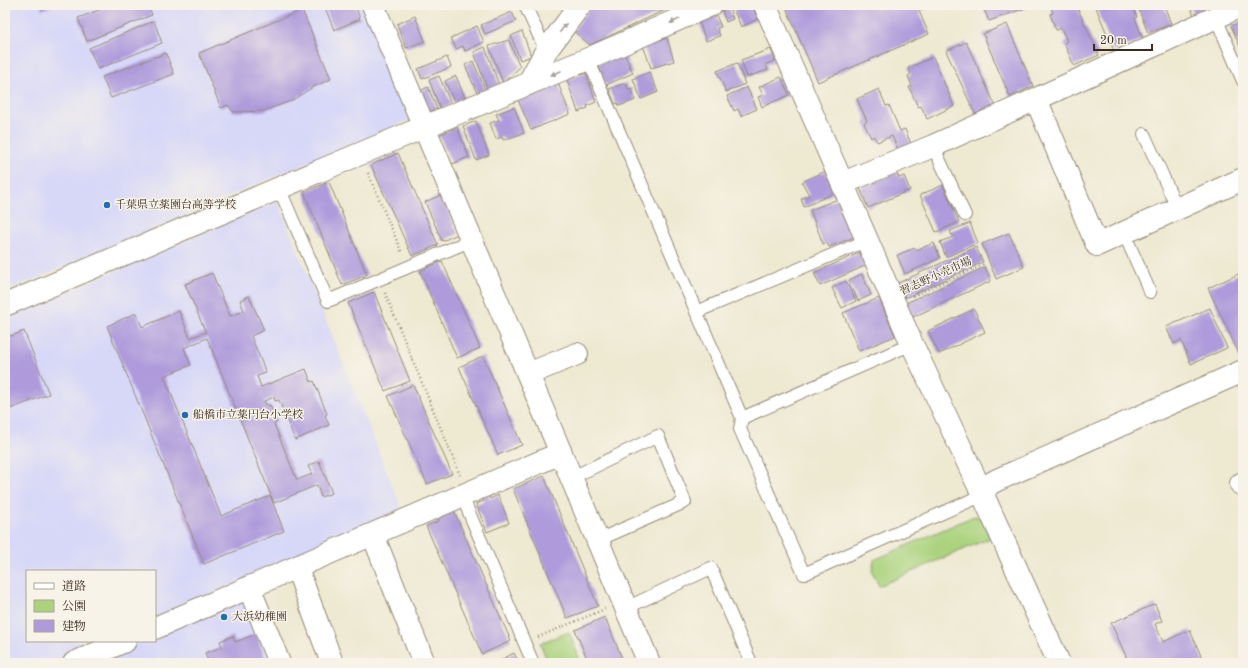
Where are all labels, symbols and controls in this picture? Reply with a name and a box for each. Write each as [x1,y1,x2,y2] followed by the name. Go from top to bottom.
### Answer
[670,18,681,24] one-way arrow
[559,22,567,33] one-way arrow
[1094,26,1152,52] scale bar
[1100,35,1127,47] text: 20 m
[549,70,561,76] one-way arrow
[115,198,236,211] place label: 千葉県立薬園台高等学校
[102,200,112,210] marker: 千葉県立薬園台高等学校
[898,254,973,298] street label: 習志野小売市場
[193,408,303,421] place label: 船橋市立薬円台小学校
[180,410,190,420] marker: 船橋市立薬円台小学校
[26,570,156,642] legend
[62,579,86,593] text: 道路
[62,600,86,613] text: 公園
[232,610,287,623] place label: 大浜幼稚園
[219,612,229,622] marker: 大浜幼稚園
[62,619,86,633] text: 建物

